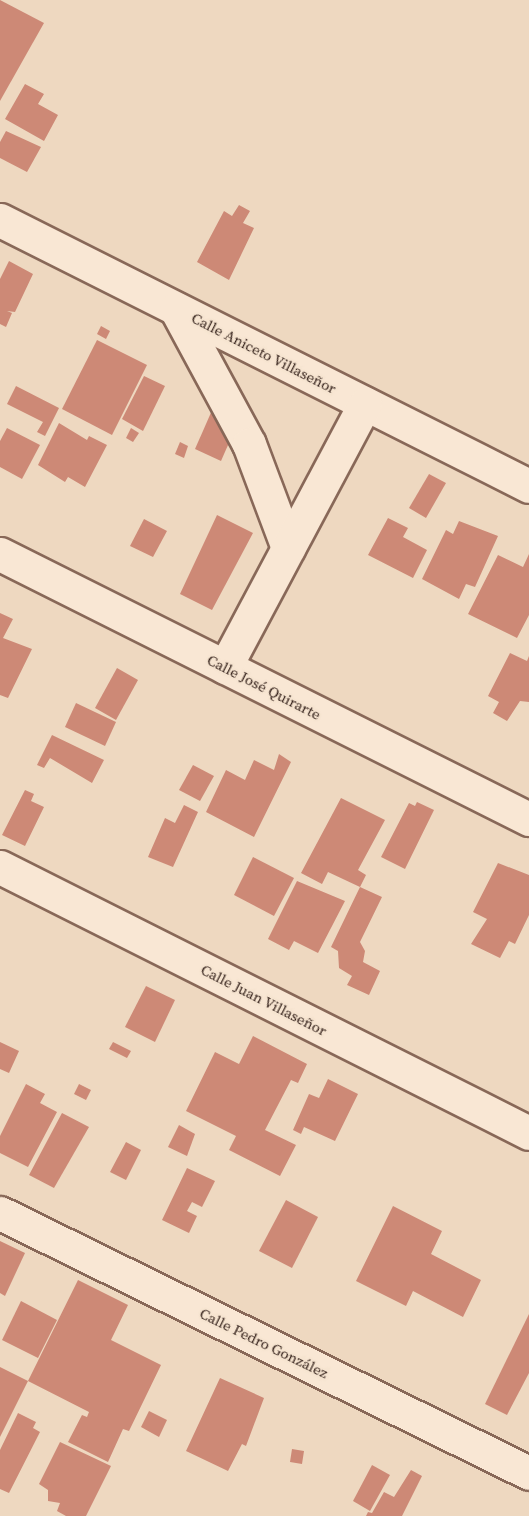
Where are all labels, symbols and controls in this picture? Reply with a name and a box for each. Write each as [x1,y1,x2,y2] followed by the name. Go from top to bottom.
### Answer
[188,309,340,397] street label: Calle Aniceto Villaseñor
[204,651,324,723] street label: Calle José Quirarte
[198,960,330,1040] street label: Calle Juan Villaseñor
[197,1304,331,1382] street label: Calle Pedro González

